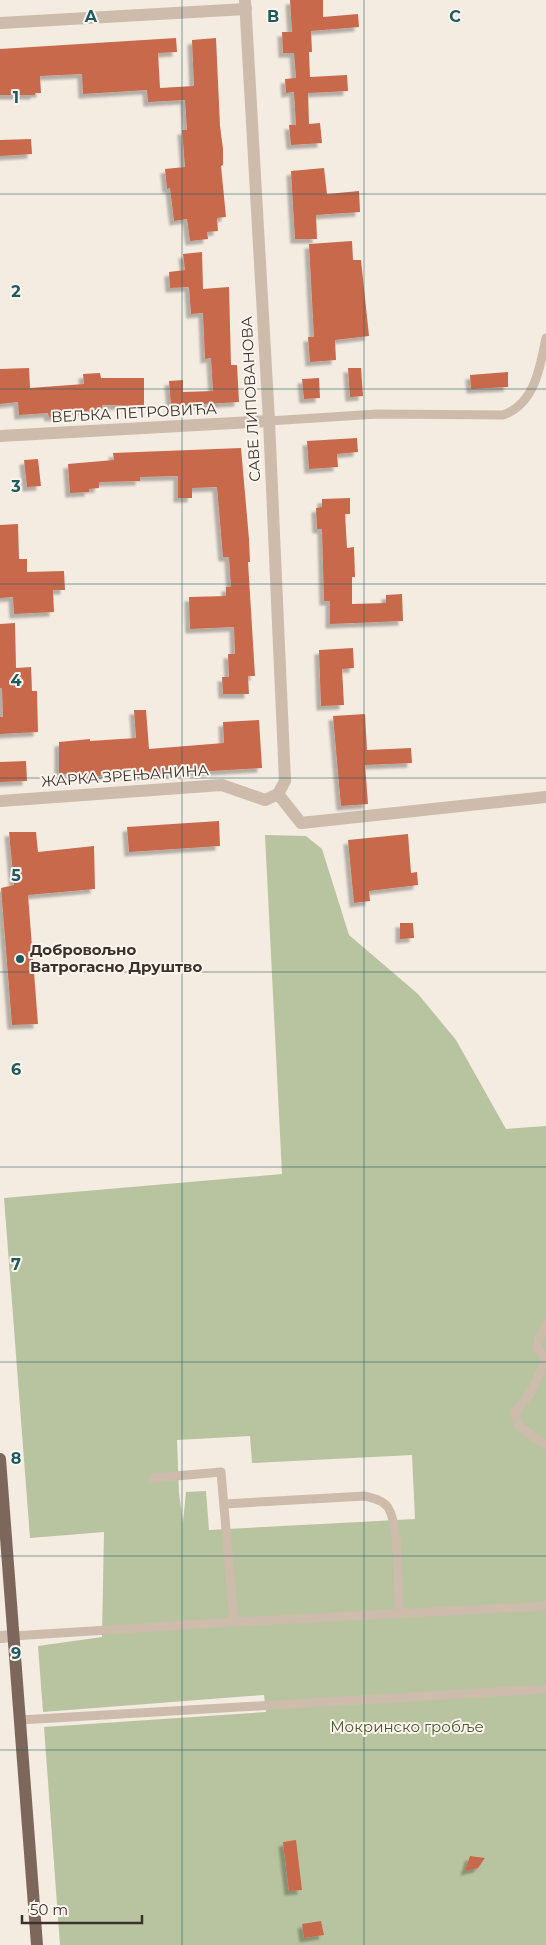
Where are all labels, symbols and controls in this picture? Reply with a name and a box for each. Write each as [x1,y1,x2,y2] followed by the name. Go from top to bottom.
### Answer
[84,7,98,26] text: A
[267,7,279,26] text: B
[449,7,461,26] text: C
[13,88,19,107] text: 1
[11,282,21,301] text: 2
[237,316,264,482] street label: САВЕ ЛИПОВАНОВА
[51,399,217,426] street label: ВЕЉКА ПЕТРОВИЋА
[10,477,21,496] text: 3
[10,671,22,690] text: 4
[40,760,210,791] street label: ЖАРКА ЗРЕЊАНИНА
[11,866,21,885] text: 5
[30,940,202,976] place label: Добровољно Ватрогасно Друштво
[14,953,26,965] marker: Добровољно Ватрогасно Друштво
[11,1060,21,1079] text: 6
[11,1255,21,1274] text: 7
[11,1449,21,1468] text: 8
[11,1644,21,1663] text: 9
[330,1717,484,1736] park label: Мокринско гробље
[22,1892,142,1924] scale bar
[30,1900,68,1919] text: 50 m

